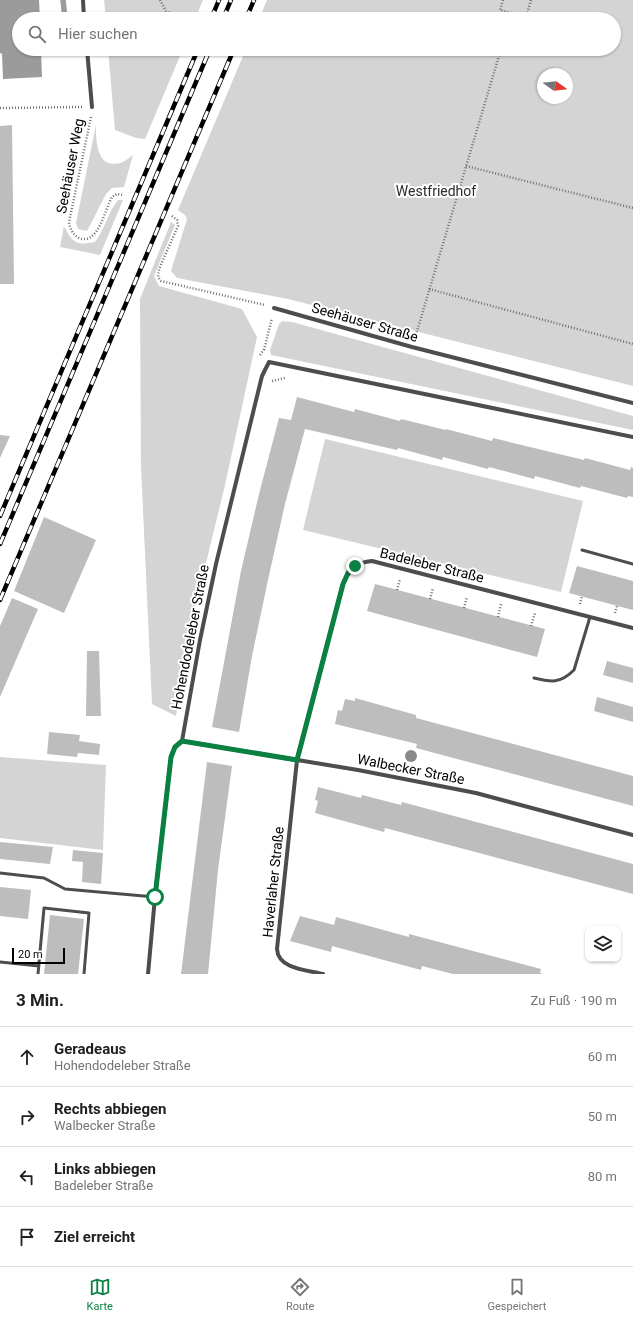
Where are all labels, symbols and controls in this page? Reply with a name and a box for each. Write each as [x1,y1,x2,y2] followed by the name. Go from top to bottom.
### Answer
[12,12,621,56] search box
[26,23,48,45] icon: search
[58,25,137,43] text: Hier suchen
[537,68,573,104] north arrow
[53,117,87,215] street label: Seehäuser Weg
[396,183,476,199] park label: Westfriedhof
[310,299,420,345] street label: Seehäuser Straße
[378,544,486,586] street label: Badeleber Straße
[346,557,364,575] route end
[168,563,212,711] street label: Hohendodeleber Straße
[356,751,466,787] street label: Walbecker Straße
[259,826,287,938] street label: Haverlaher Straße
[146,888,164,906] route start
[585,926,621,962] map controls
[585,926,621,962] button: layers
[12,946,65,965] scale bar
[18,948,43,961] text: 20 m
[16,990,64,1010] text: 3 Min.
[531,993,617,1008] text: Zu Fuß · 190 m
[54,1040,126,1058] text: Geradeaus
[16,1046,38,1068] icon: ahead
[588,1049,617,1064] text: 60 m
[54,1058,191,1073] text: Hohendodeleber Straße
[54,1100,167,1118] text: Rechts abbiegen
[16,1106,38,1128] icon: right
[588,1109,617,1124] text: 50 m
[54,1118,155,1133] text: Walbecker Straße
[54,1160,156,1178] text: Links abbiegen
[16,1166,38,1188] icon: left
[588,1169,617,1184] text: 80 m
[54,1178,153,1193] text: Badeleber Straße
[16,1226,38,1248] icon: arrive
[54,1228,135,1246] text: Ziel erreicht
[87,1276,113,1313] tab: Karte
[286,1276,314,1313] tab: Route
[488,1276,546,1313] tab: Gespeichert

